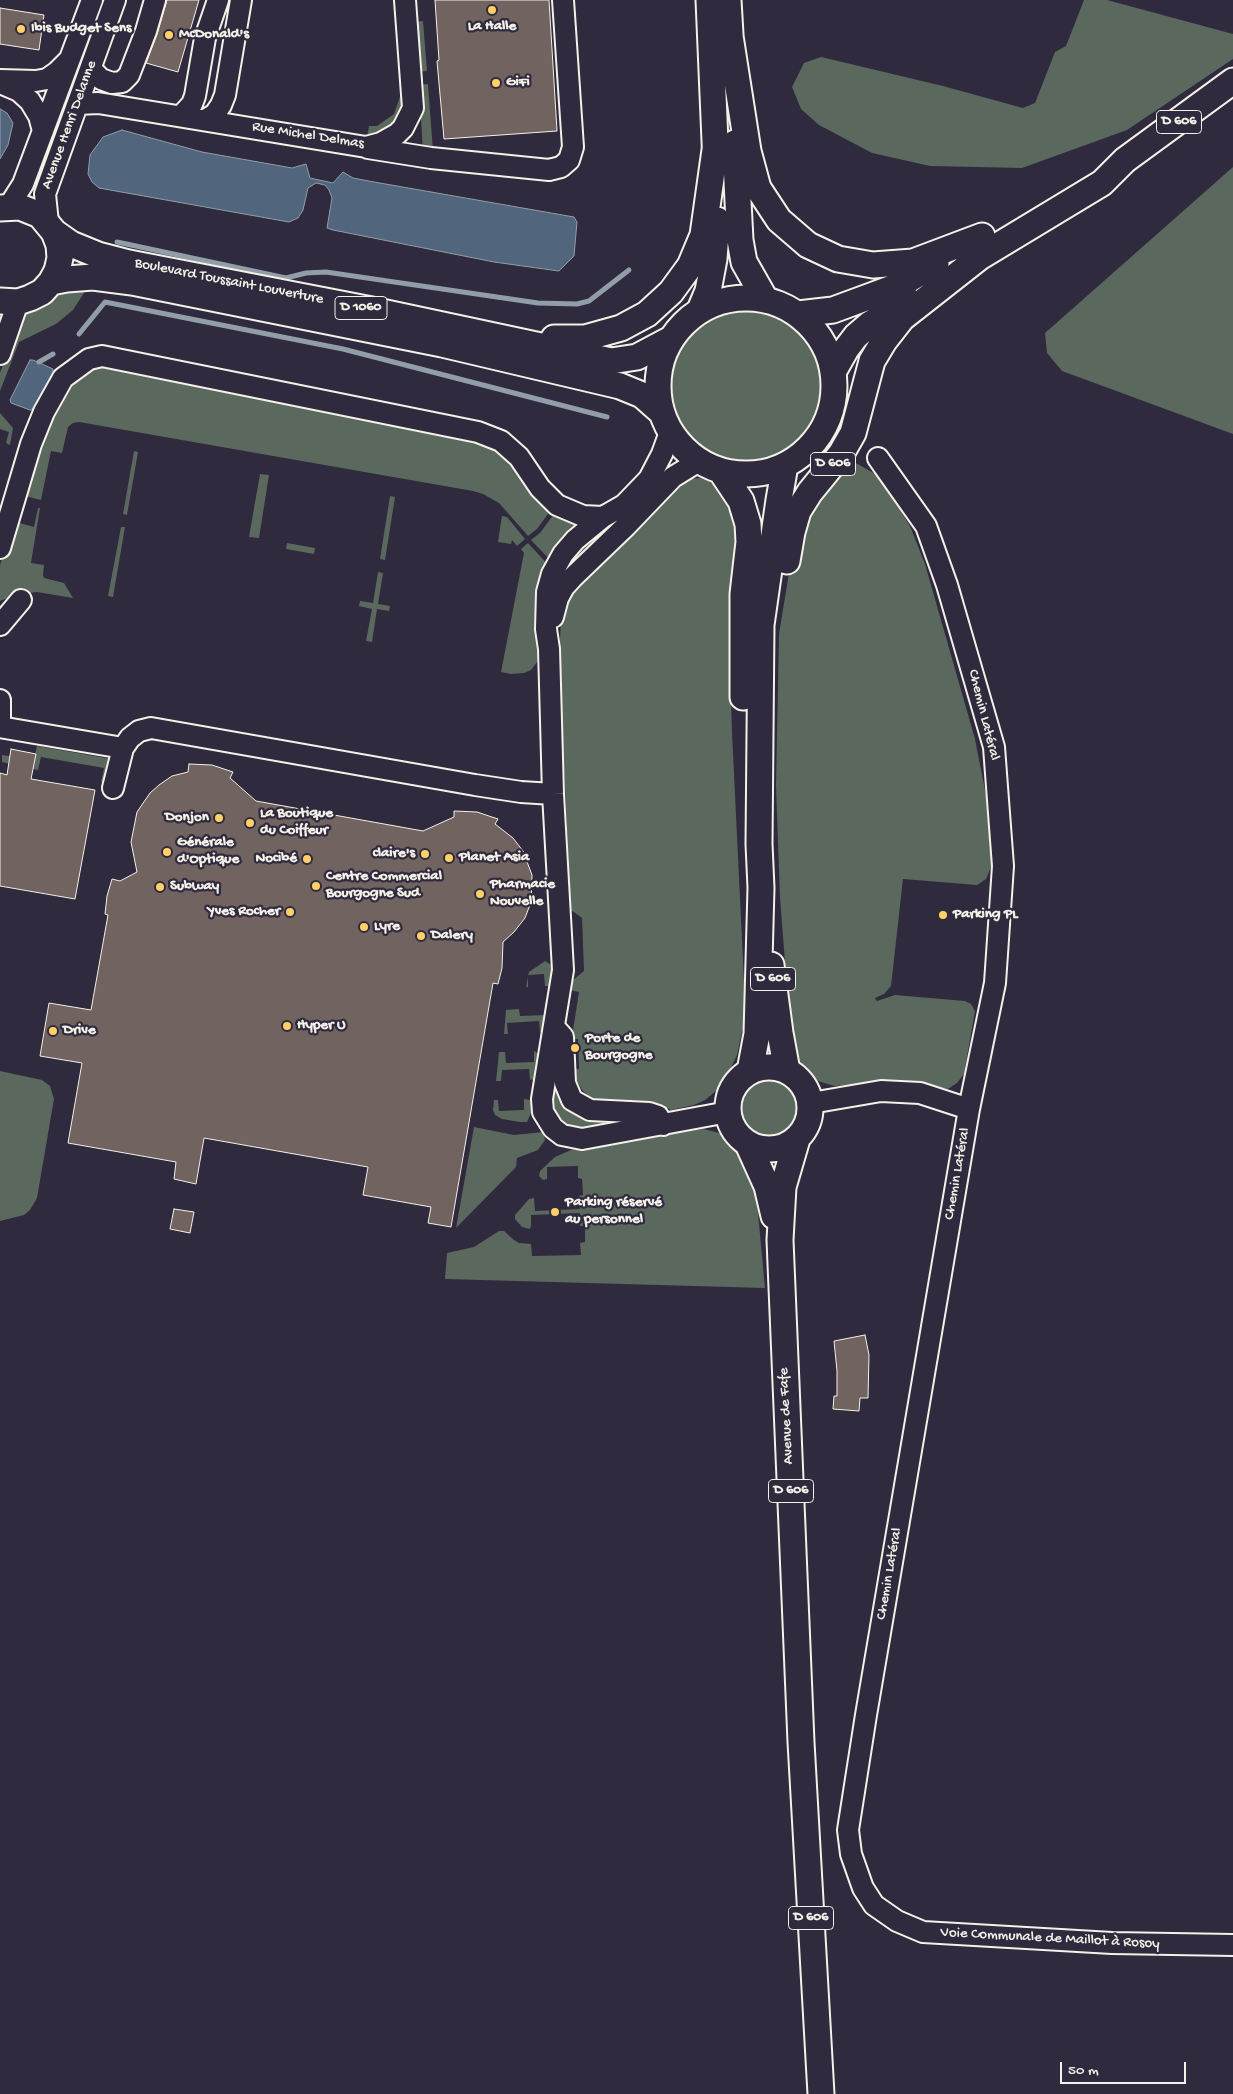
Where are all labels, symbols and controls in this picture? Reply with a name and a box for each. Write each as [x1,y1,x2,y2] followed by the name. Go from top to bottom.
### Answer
[486,4,498,16] marker: La Halle
[468,18,516,36] place label: La Halle
[31,20,132,38] place label: Ibis Budget Sens
[15,23,27,35] marker: Ibis Budget Sens
[179,26,249,44] place label: McDonald's
[163,29,175,41] marker: McDonald's
[38,58,102,192] street label: Avenue Henri Delanne
[506,74,530,92] place label: GiFi
[490,77,502,89] marker: GiFi
[1156,110,1202,134] road number: D 606
[251,118,365,154] street label: Rue Michel Delmas
[133,255,325,309] street label: Boulevard Toussaint Louverture
[335,296,387,320] road number: D 1060
[810,452,856,476] road number: D 606
[963,668,1003,762] street label: Chemin Latéral
[260,805,333,840] place label: La Boutique du Coiffeur
[165,809,209,827] place label: Donjon
[213,812,225,824] marker: Donjon
[244,817,256,829] marker: La Boutique du Coiffeur
[177,834,239,869] place label: Générale d'Optique
[373,845,415,863] place label: claire's
[161,846,173,858] marker: Générale d'Optique
[419,848,431,860] marker: claire's
[459,849,529,867] place label: Planet Asia
[255,850,297,868] place label: Nocibé
[443,852,455,864] marker: Planet Asia
[301,853,313,865] marker: Nocibé
[326,868,442,903] place label: Centre Commercial Bourgogne Sud
[490,876,555,911] place label: Pharmacie Nouvelle
[170,878,219,896] place label: Subway
[310,880,322,892] marker: Centre Commercial Bourgogne Sud
[154,881,166,893] marker: Subway
[474,888,486,900] marker: Pharmacie Nouvelle
[208,903,280,921] place label: Yves Rocher
[284,906,296,918] marker: Yves Rocher
[953,906,1018,924] place label: Parking PL
[937,909,949,921] marker: Parking PL
[374,918,400,936] place label: Lyre
[358,921,370,933] marker: Lyre
[431,927,473,945] place label: Dalery
[415,930,427,942] marker: Dalery
[750,968,796,991] road number: D 606
[297,1017,346,1035] place label: Hyper U
[281,1020,293,1032] marker: Hyper U
[63,1022,96,1040] place label: Drive
[47,1025,59,1037] marker: Drive
[585,1030,653,1065] place label: Porte de Bourgogne
[569,1042,581,1054] marker: Porte de Bourgogne
[941,1127,975,1221] street label: Chemin Latéral
[565,1194,662,1229] place label: Parking réservé au personnel
[549,1206,561,1218] marker: Parking réservé au personnel
[775,1367,799,1465] street label: Avenue de Fafe
[768,1480,814,1502] road number: D 606
[873,1527,907,1621] street label: Chemin Latéral
[788,1906,834,1930] road number: D 606
[940,1924,1160,1954] street label: Voie Communale de Maillot à Rosoy
[1063,2052,1189,2084] scale bar
[1068,2062,1099,2080] text: 50 m

